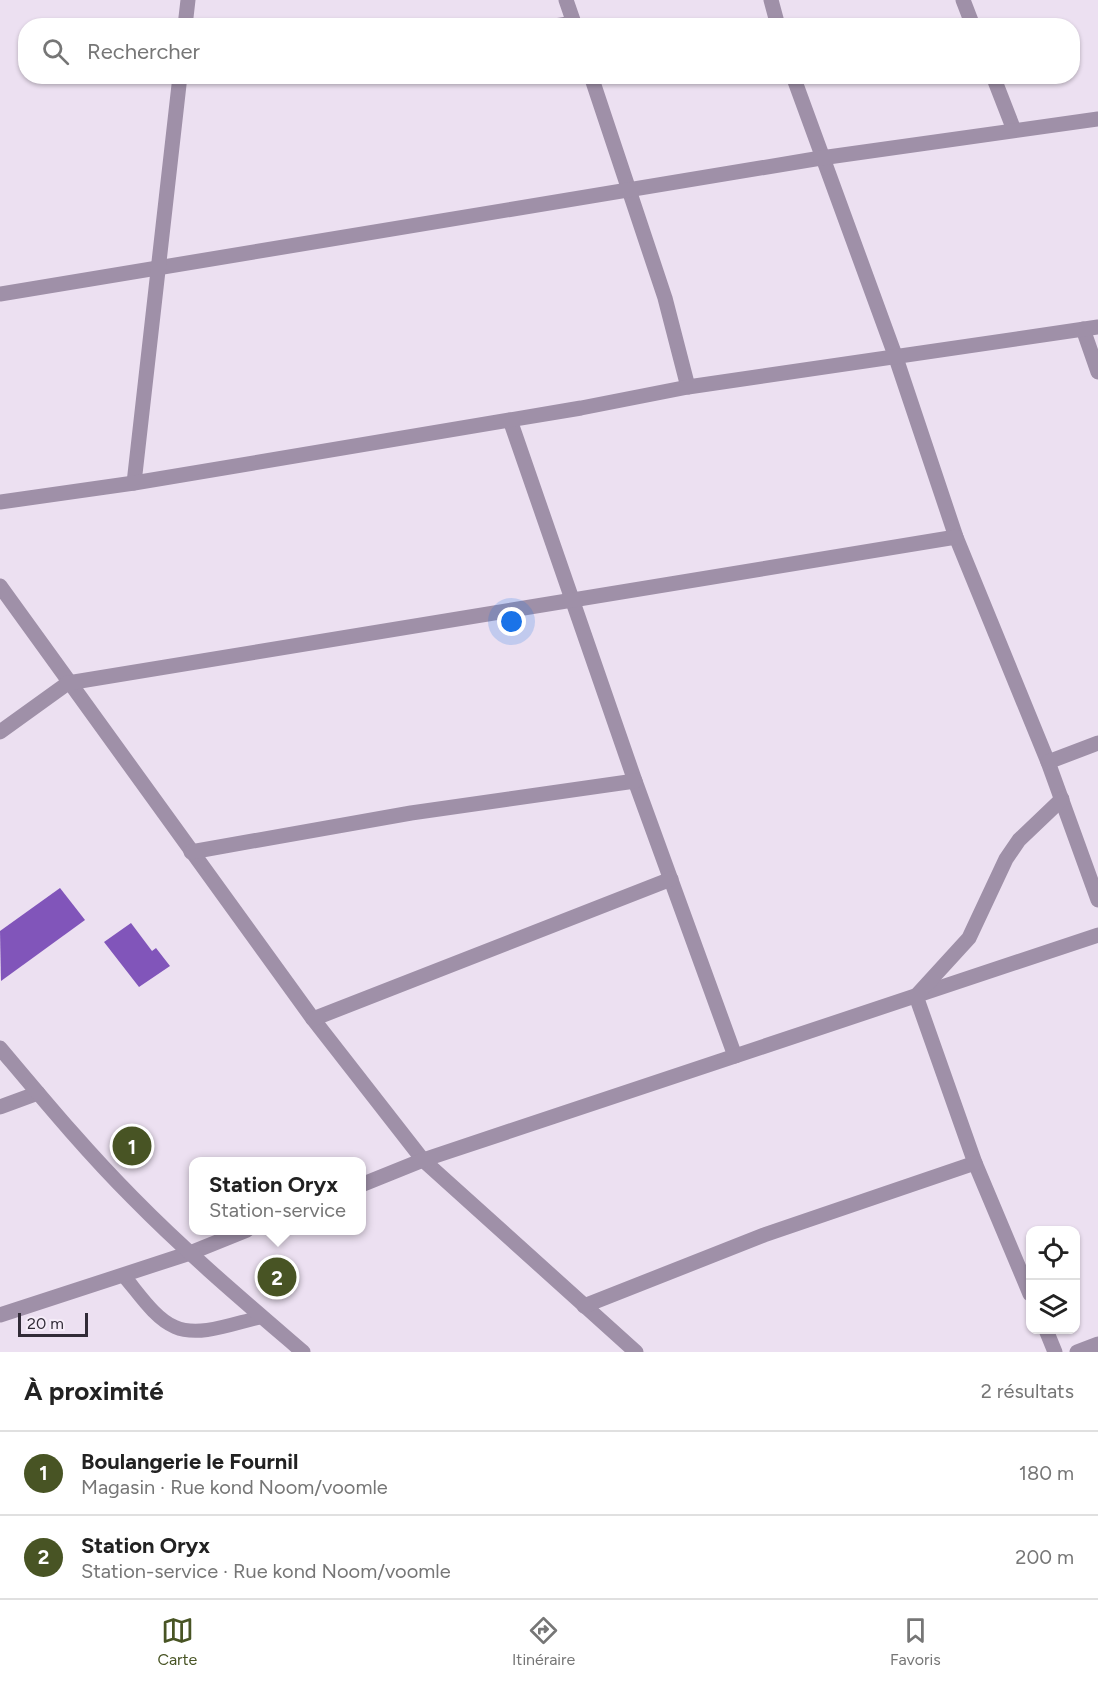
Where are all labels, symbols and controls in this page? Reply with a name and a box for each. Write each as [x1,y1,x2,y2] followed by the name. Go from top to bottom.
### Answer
[18,18,1080,84] search box
[39,35,72,68] icon: search
[87,38,200,65] text: Rechercher
[497,607,526,636] your location
[112,1124,152,1168] pin: 1
[189,1157,366,1235] popup
[209,1171,338,1198] text: Station Oryx
[209,1198,346,1222] text: Station-service
[1026,1226,1080,1334] map controls
[1026,1226,1080,1280] button: locate
[258,1254,296,1300] pin: 2
[1026,1280,1080,1334] button: layers
[18,1310,88,1338] scale bar
[27,1314,64,1333] text: 20 m
[24,1375,164,1407] text: À proximité
[981,1379,1074,1403] text: 2 résultats
[81,1448,298,1475] text: Boulangerie le Fournil
[39,1461,48,1485] text: 1
[1019,1461,1074,1485] text: 180 m
[81,1475,388,1499] text: Magasin · Rue kond Noom/voomle
[81,1532,210,1559] text: Station Oryx
[38,1545,49,1569] text: 2
[1015,1545,1074,1569] text: 200 m
[81,1559,451,1583] text: Station-service · Rue kond Noom/voomle
[157,1614,197,1669] tab: Carte
[512,1614,575,1669] tab: Itinéraire
[890,1614,941,1669] tab: Favoris

